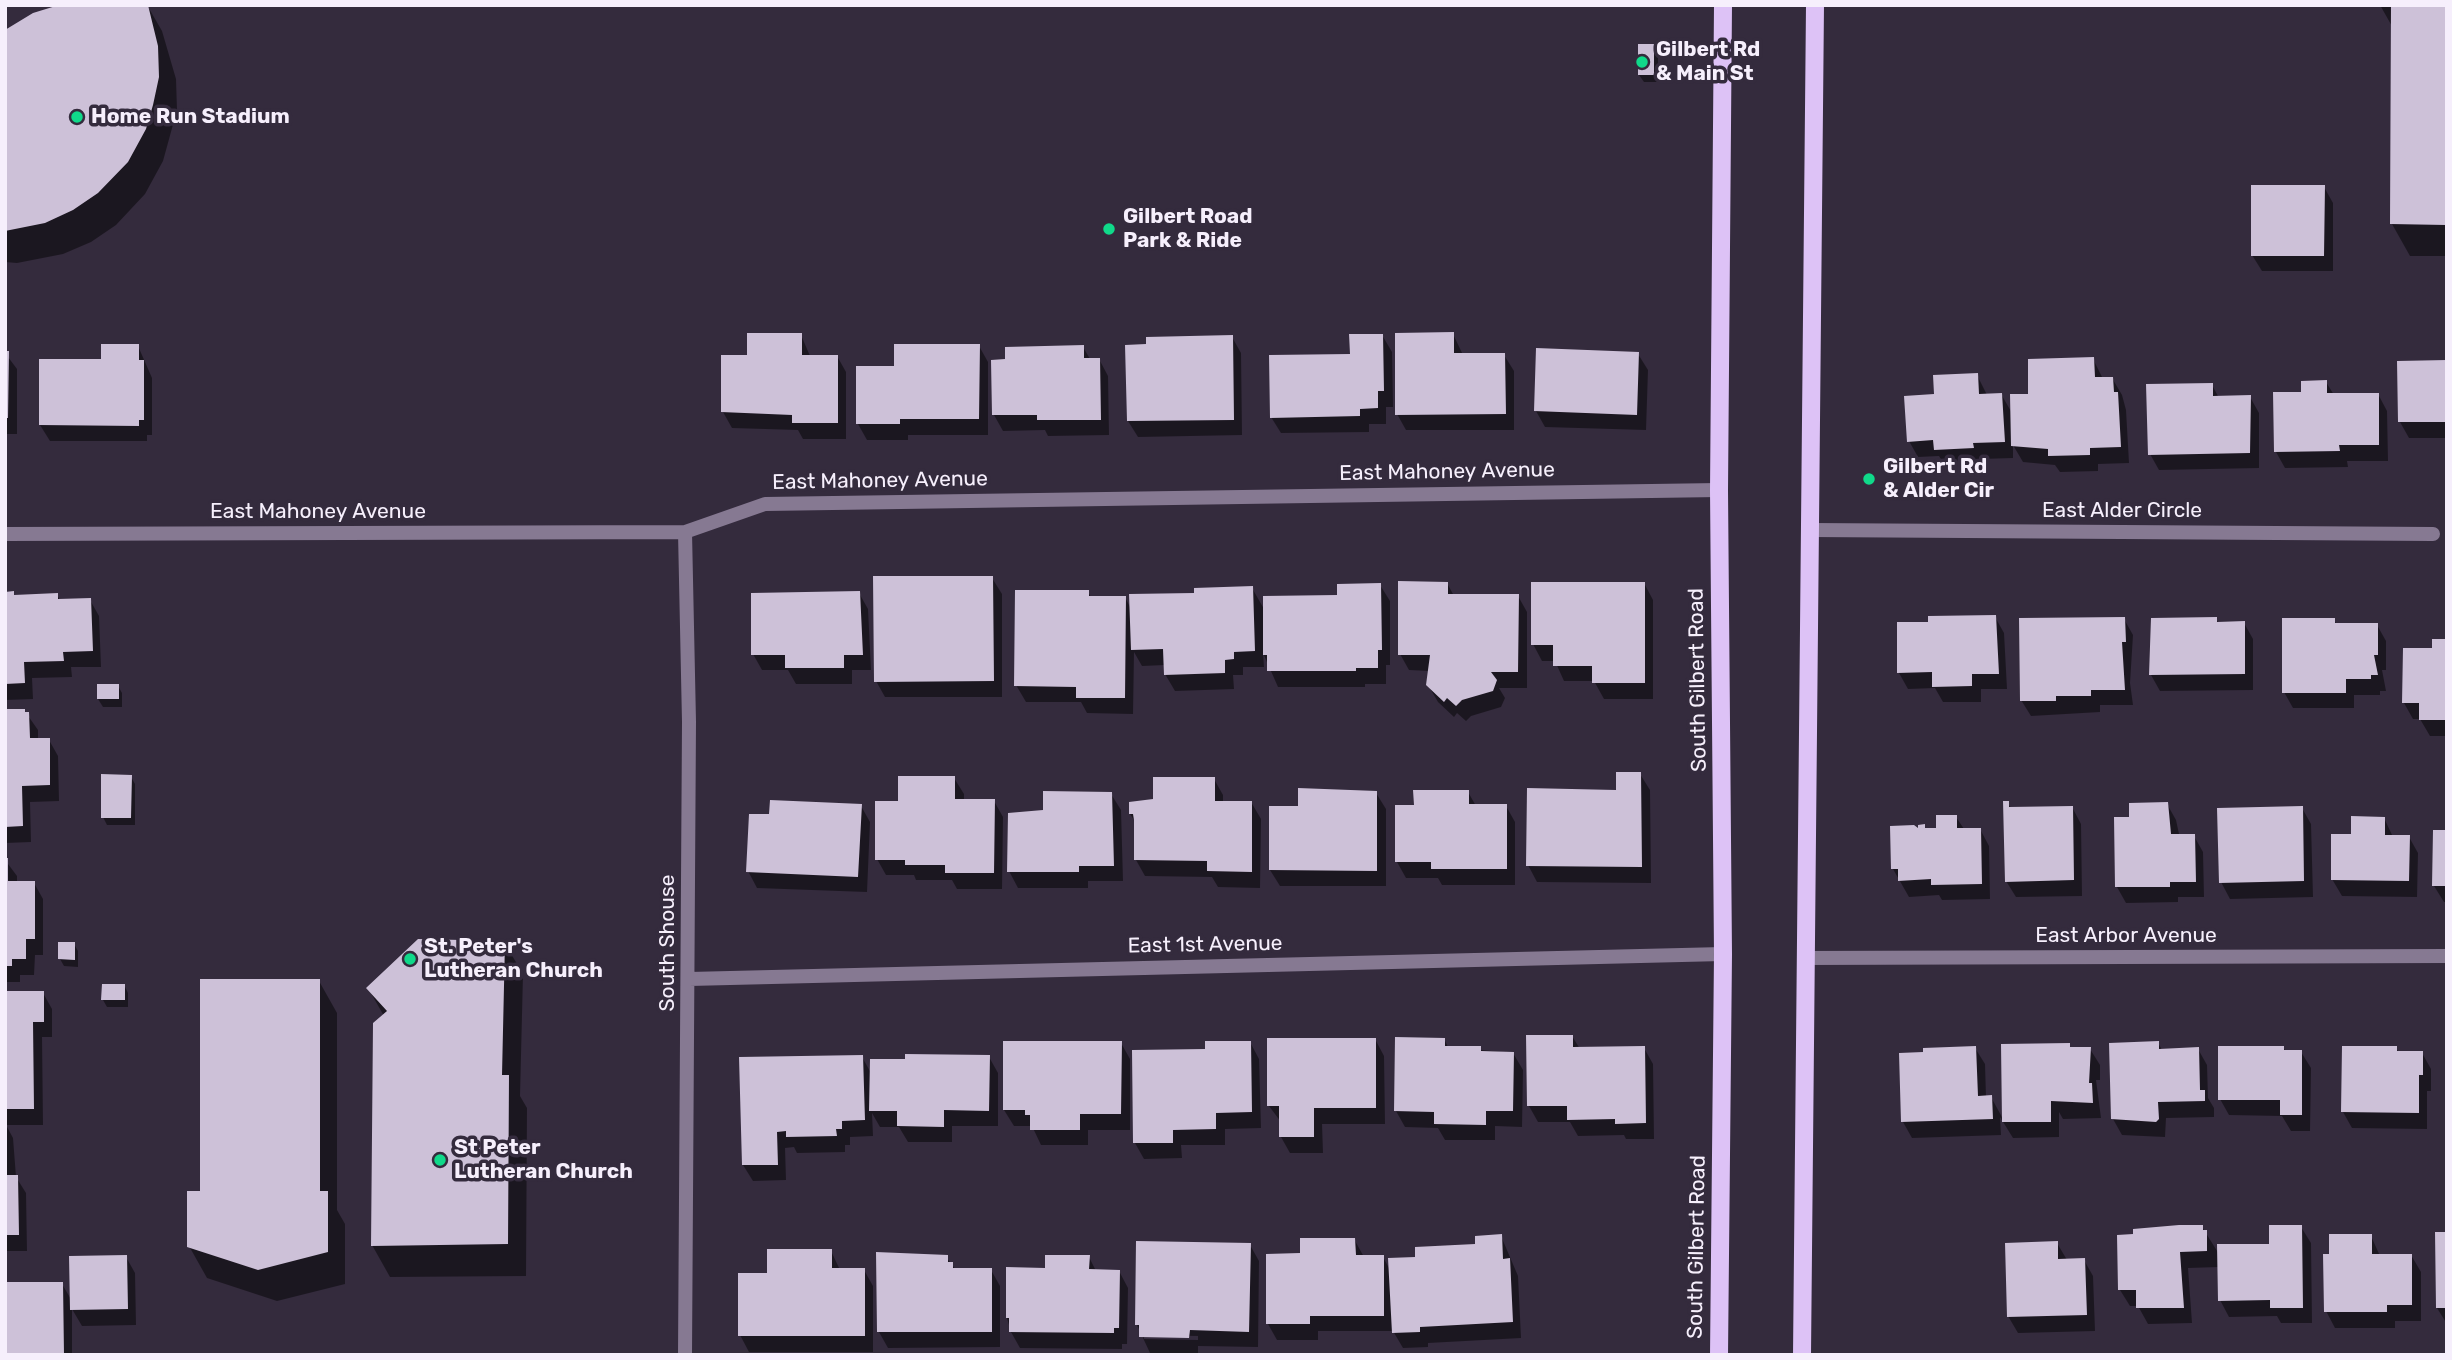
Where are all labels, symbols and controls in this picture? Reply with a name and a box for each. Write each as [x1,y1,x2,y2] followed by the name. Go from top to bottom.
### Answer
[1656,37,1760,87] place label: Gilbert Rd & Main St
[1634,54,1650,70] marker: Gilbert Rd & Main St
[91,104,290,130] place label: Home Run Stadium
[69,109,85,125] marker: Home Run Stadium
[1123,204,1253,254] place label: Gilbert Road Park & Ride
[1101,221,1117,237] marker: Gilbert Road Park & Ride
[1883,454,1994,504] place label: Gilbert Rd & Alder Cir
[1339,458,1555,486] street label: East Mahoney Avenue
[772,467,988,495] street label: East Mahoney Avenue
[1861,471,1877,487] marker: Gilbert Rd & Alder Cir
[2042,498,2202,524] street label: East Alder Circle
[210,499,426,525] street label: East Mahoney Avenue
[1684,588,1712,772] street label: South Gilbert Road
[655,875,681,1011] street label: South Shouse
[2035,923,2217,949] street label: East Arbor Avenue
[1127,931,1283,959] street label: East 1st Avenue
[424,934,603,984] place label: St. Peter's Lutheran Church
[402,951,418,967] marker: St. Peter's Lutheran Church
[454,1135,633,1185] place label: St Peter Lutheran Church
[432,1152,448,1168] marker: St Peter Lutheran Church
[1683,1155,1711,1339] street label: South Gilbert Road

